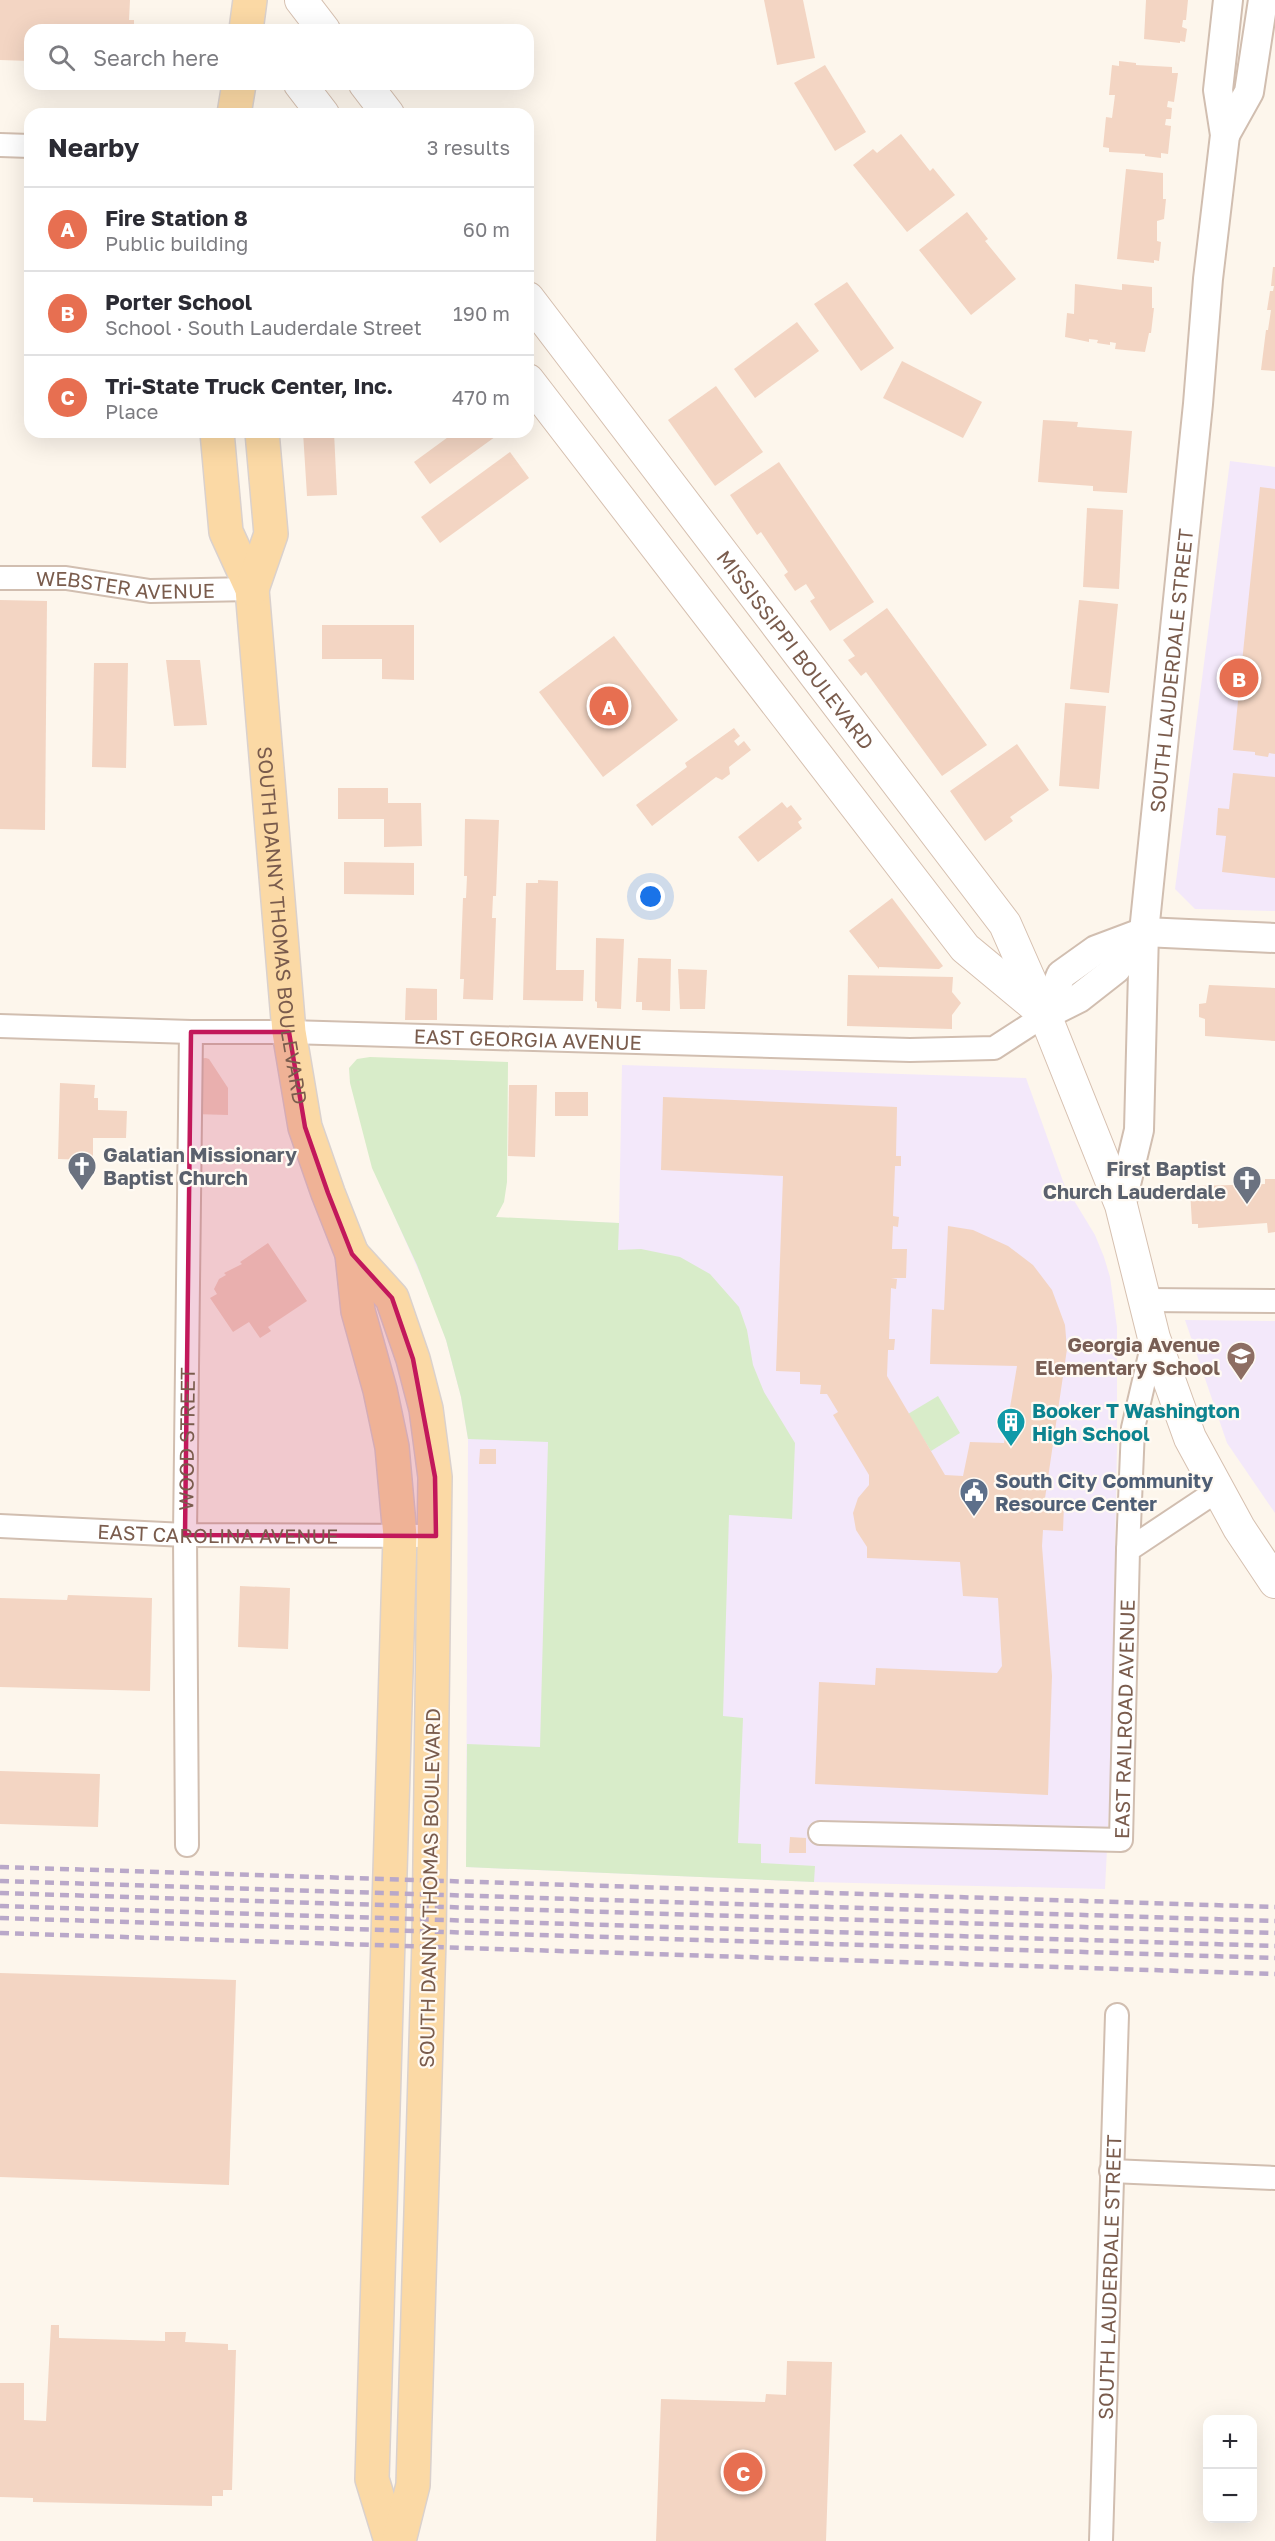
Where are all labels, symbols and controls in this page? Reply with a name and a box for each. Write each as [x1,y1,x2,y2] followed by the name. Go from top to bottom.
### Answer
[24,24,534,90] search box
[45,41,78,74] icon: search
[93,44,219,71] text: Search here
[48,132,139,163] text: Nearby
[427,135,510,159] text: 3 results
[105,204,248,231] text: Fire Station 8
[60,217,75,241] text: A
[463,217,510,241] text: 60 m
[105,231,248,255] text: Public building
[105,288,252,315] text: Porter School
[60,301,75,325] text: B
[453,301,510,325] text: 190 m
[105,315,422,339] text: School · South Lauderdale Street
[105,372,393,399] text: Tri-State Truck Center, Inc.
[60,385,75,409] text: C
[452,385,510,409] text: 470 m
[105,399,158,423] text: Place
[1144,527,1197,814] street label: SOUTH LAUDERDALE STREET
[712,545,879,754] street label: MISSISSIPPI BOULEVARD
[36,566,215,603] street label: WEBSTER AVENUE
[1220,656,1258,700] pin: B
[590,684,628,728] pin: A
[253,745,313,1106] street label: SOUTH DANNY THOMAS BOULEVARD
[636,882,665,911] your location
[413,1024,642,1054] street label: EAST GEORGIA AVENUE
[103,1142,297,1189] place label: Galatian Missionary Baptist Church
[66,1150,98,1192] church icon: Galatian Missionary Baptist Church
[1043,1156,1226,1203] place label: First Baptist Church Lauderdale
[1231,1164,1263,1206] church icon: First Baptist Church Lauderdale
[1035,1332,1220,1379] place label: Georgia Avenue Elementary School
[1225,1340,1257,1382] school or university icon: Georgia Avenue Elementary School
[173,1367,199,1511] street label: WOOD STREET
[1032,1398,1240,1445] place label: Booker T Washington High School
[995,1406,1027,1448] building icon: Booker T Washington High School
[995,1468,1213,1515] place label: South City Community Resource Center
[958,1476,990,1518] public building icon: South City Community Resource Center
[97,1519,338,1548] street label: EAST CAROLINA AVENUE
[1109,1599,1139,1839] street label: EAST RAILROAD AVENUE
[414,1708,444,2068] street label: SOUTH DANNY THOMAS BOULEVARD
[1093,2134,1125,2420] street label: SOUTH LAUDERDALE STREET
[1203,2415,1257,2523] map controls
[1203,2415,1257,2469] button: +
[724,2450,762,2494] pin: C
[1203,2469,1257,2523] button: −

